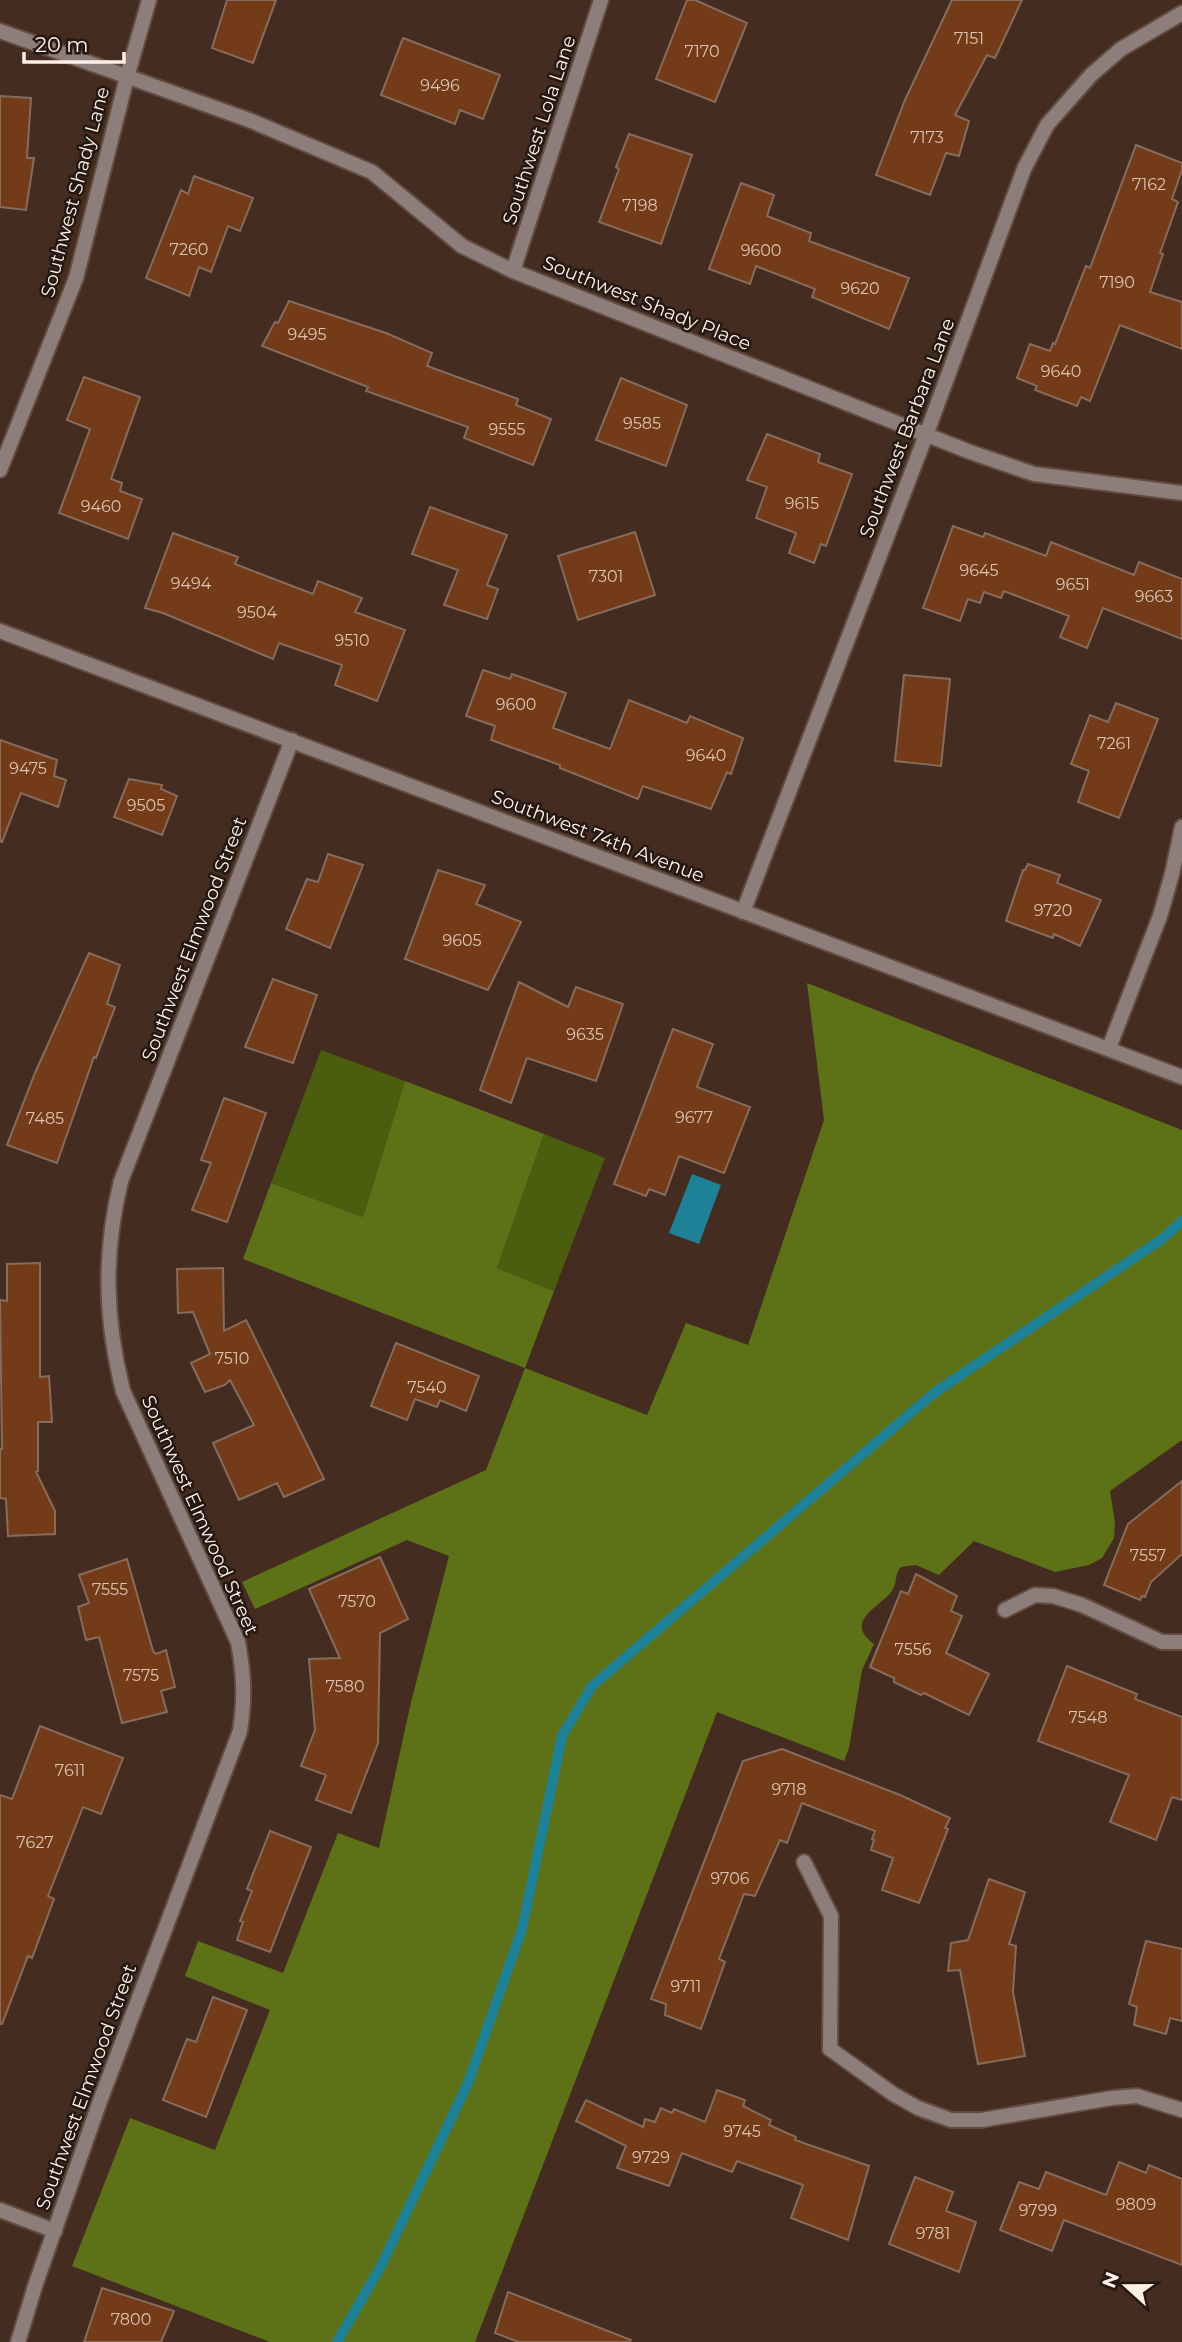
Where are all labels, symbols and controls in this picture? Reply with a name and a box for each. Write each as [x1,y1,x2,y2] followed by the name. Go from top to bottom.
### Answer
[24,21,124,65] scale bar
[954,29,984,48] house number: 7151
[35,32,89,57] text: 20 m
[498,32,580,228] street label: Southwest Lola Lane
[684,42,720,61] house number: 7170
[420,76,460,95] house number: 9496
[36,84,114,300] street label: Southwest Shady Lane
[910,128,944,147] house number: 7173
[1132,175,1166,194] house number: 7162
[622,196,658,215] house number: 7198
[170,240,208,259] house number: 7260
[741,241,781,260] house number: 9600
[540,251,754,355] street label: Southwest Shady Place
[1099,273,1135,292] house number: 7190
[840,279,880,298] house number: 9620
[854,315,960,541] street label: Southwest Barbara Lane
[288,325,327,344] house number: 9495
[1041,362,1081,381] house number: 9640
[623,414,661,433] house number: 9585
[489,420,525,439] house number: 9555
[785,494,819,513] house number: 9615
[81,497,121,516] house number: 9460
[959,561,999,580] house number: 9645
[589,567,623,586] house number: 7301
[171,574,212,593] house number: 9494
[1056,575,1090,594] house number: 9651
[1135,587,1173,606] house number: 9663
[237,603,277,622] house number: 9504
[334,631,370,650] house number: 9510
[496,695,536,714] house number: 9600
[1097,734,1131,753] house number: 7261
[686,746,726,765] house number: 9640
[9,759,47,778] house number: 9475
[488,785,708,887] street label: Southwest 74th Avenue
[127,796,165,815] house number: 9505
[137,813,251,1064] street label: Southwest Elmwood Street
[1034,901,1072,920] house number: 9720
[442,931,482,950] house number: 9605
[566,1025,604,1044] house number: 9635
[675,1108,713,1127] house number: 9677
[26,1109,64,1128] house number: 7485
[215,1349,249,1368] house number: 7510
[407,1378,447,1397] house number: 7540
[137,1392,263,1639] street label: Southwest Elmwood Street
[1130,1546,1166,1565] house number: 7557
[92,1580,128,1599] house number: 7555
[338,1592,376,1611] house number: 7570
[895,1640,932,1659] house number: 7556
[123,1666,159,1685] house number: 7575
[326,1677,364,1696] house number: 7580
[1068,1708,1108,1727] house number: 7548
[55,1761,85,1780] house number: 7611
[771,1780,807,1799] house number: 9718
[16,1833,54,1852] house number: 7627
[710,1869,750,1888] house number: 9706
[31,1961,141,2213] street label: Southwest Elmwood Street
[671,1977,701,1996] house number: 9711
[723,2122,761,2141] house number: 9745
[632,2148,670,2167] house number: 9729
[1116,2195,1156,2214] house number: 9809
[1019,2201,1057,2220] house number: 9799
[916,2224,950,2243] house number: 9781
[1091,2251,1161,2321] north arrow
[1097,2269,1124,2291] text: N
[111,2310,151,2329] house number: 7800

